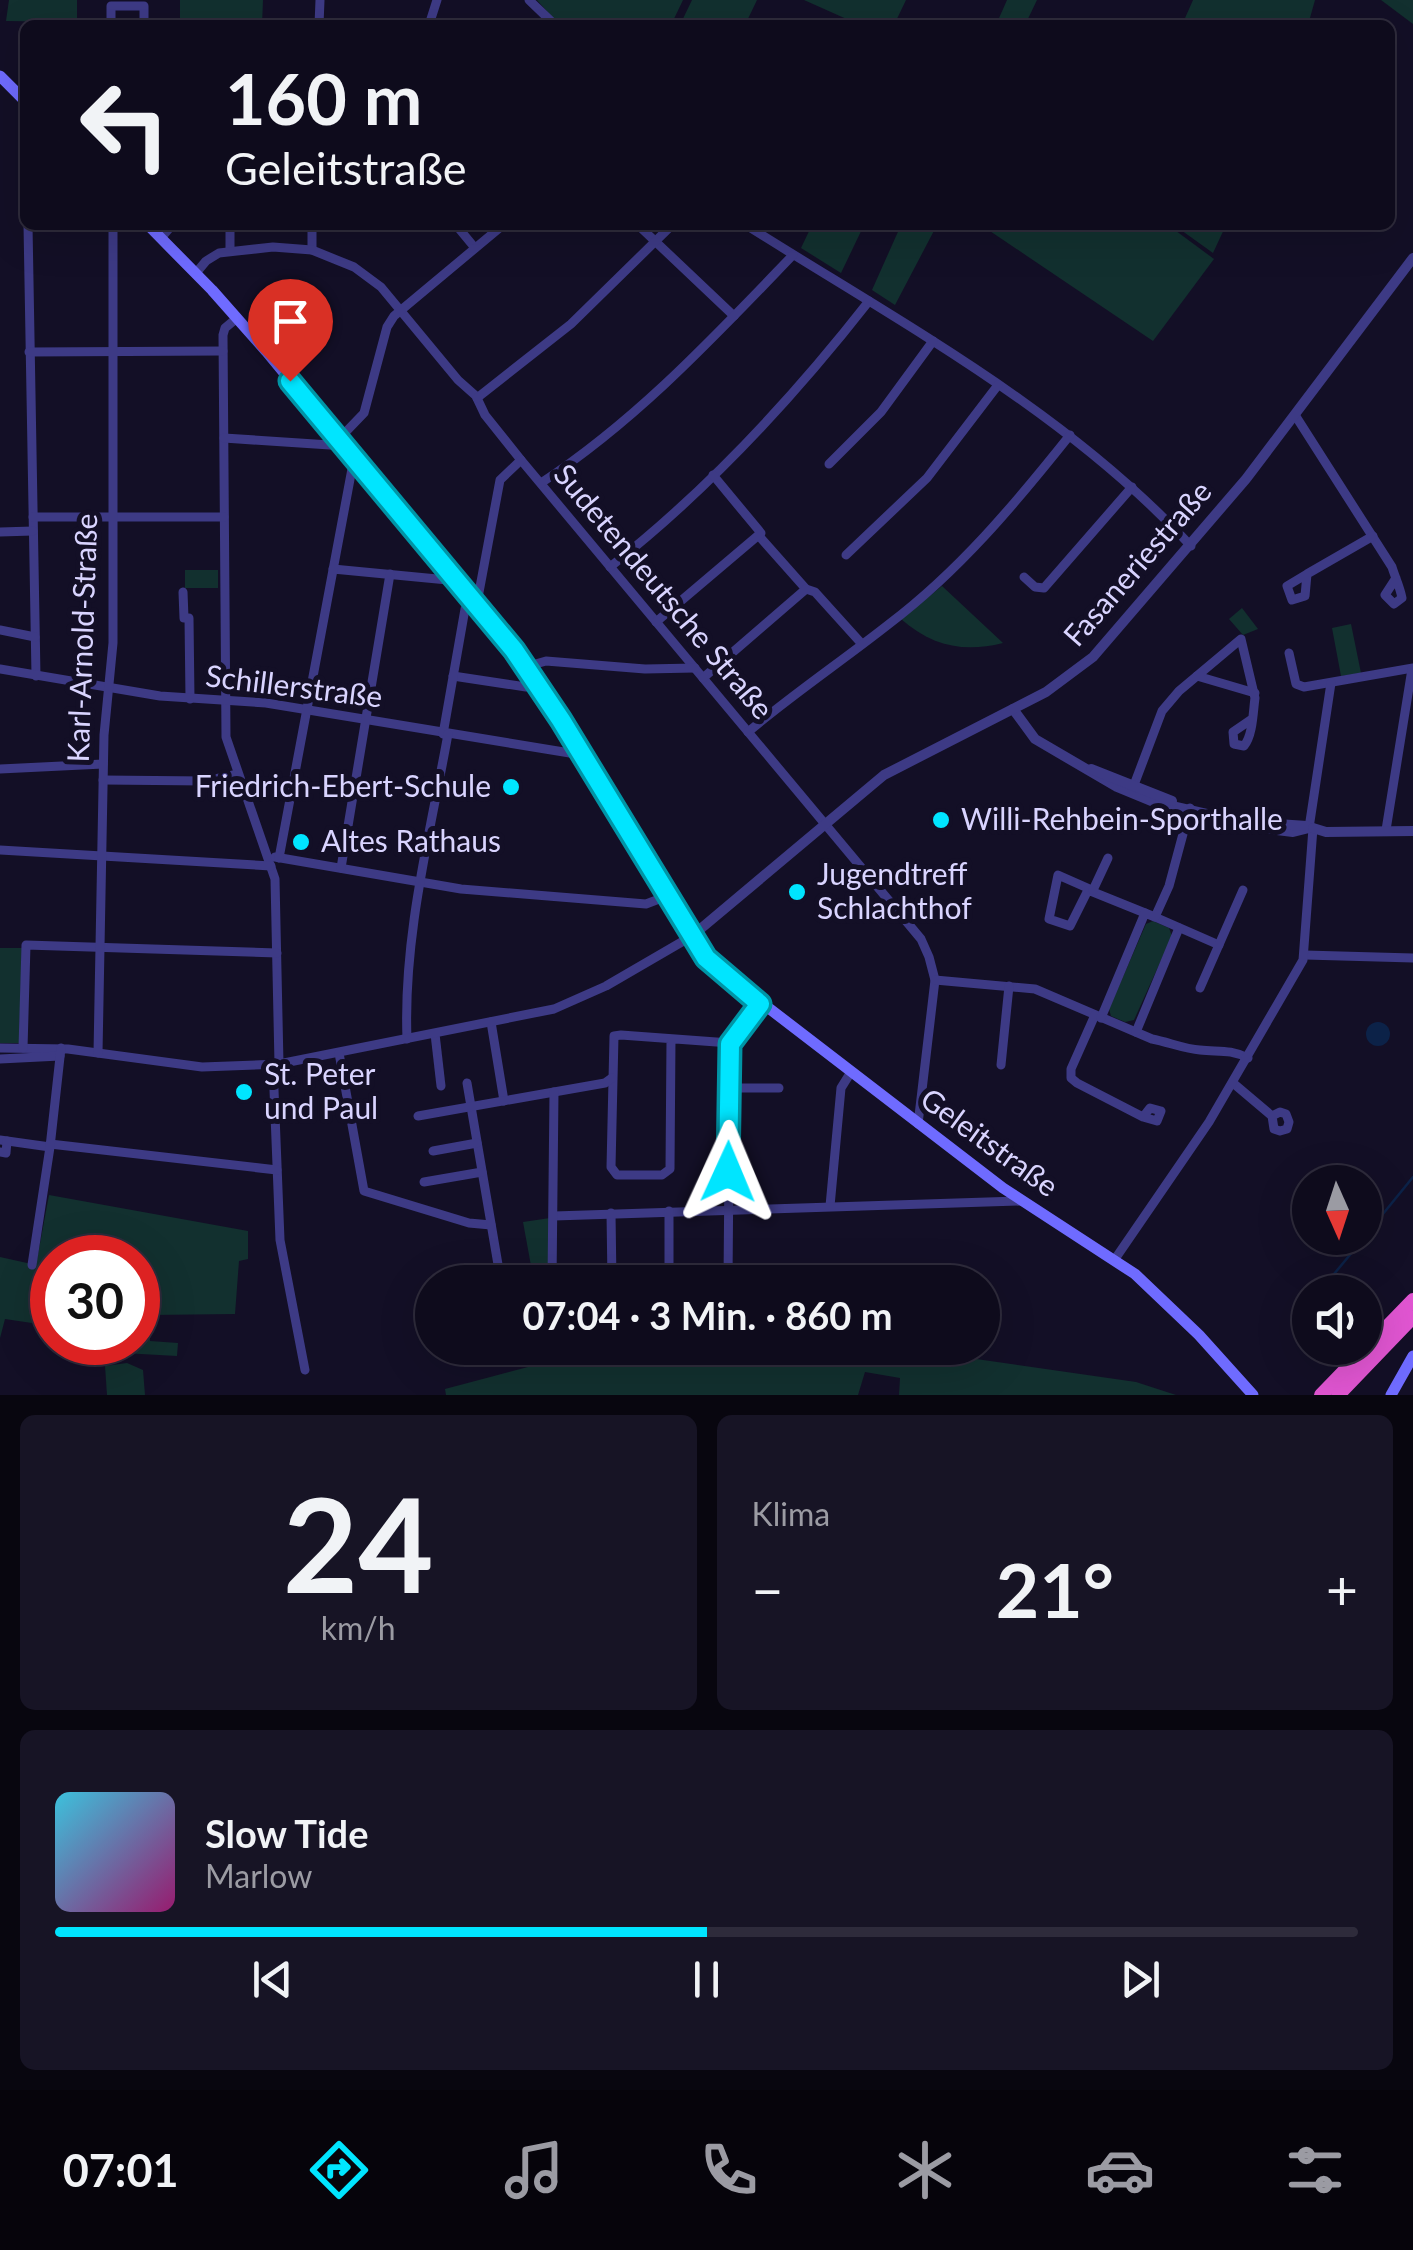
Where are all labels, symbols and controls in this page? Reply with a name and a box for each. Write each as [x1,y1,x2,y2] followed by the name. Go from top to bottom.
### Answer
[225,56,422,140] text: 160 m
[60,60,190,190] icon: left
[225,141,467,195] text: Geleitstraße
[248,279,333,382] pin
[263,294,318,349] icon: arrive
[547,456,782,725] street label: Sudetendeutsche Straße
[1055,473,1218,653] street label: Fasaneriestraße
[59,513,103,763] street label: Karl-Arnold-Straße
[204,656,385,714] street label: Schillerstraße
[195,767,491,803] place label: Friedrich-Ebert-Schule
[500,776,522,798] marker: Friedrich-Ebert-Schule
[961,800,1283,836] place label: Willi-Rehbein-Sporthalle
[930,809,952,831] marker: Willi-Rehbein-Sporthalle
[321,822,501,858] place label: Altes Rathaus
[290,831,312,853] marker: Altes Rathaus
[817,855,972,925] place label: Jugendtreff Schlachthof
[786,881,808,903] marker: Jugendtreff Schlachthof
[264,1055,378,1125] place label: St. Peter und Paul
[914,1079,1066,1203] street label: Geleitstraße
[233,1081,255,1103] marker: St. Peter und Paul
[676,1120,780,1224] position arrow
[1292,1165,1382,1255] north arrow
[1292,1165,1382,1365] map controls
[30,1235,160,1365] speed limit sign: 30
[1292,1275,1382,1365] button: sound
[523,1292,892,1338] text: 07:04 · 3 Min. · 860 m
[283,1465,434,1621] text: 24
[752,1494,830,1533] text: Klima
[996,1544,1114,1634] text: 21°
[752,1556,783,1622] text: −
[1326,1556,1358,1622] text: +
[321,1608,396,1647] text: km/h
[205,1810,368,1856] text: Slow Tide
[205,1856,312,1895] text: Marlow
[245,1952,300,2007] icon: previous
[679,1952,734,2007] icon: pause
[1113,1952,1168,2007] icon: next
[304,2135,374,2205] icon: directions
[499,2135,569,2205] icon: music
[694,2135,764,2205] icon: phone
[890,2135,960,2205] icon: climate
[1085,2135,1155,2205] icon: car
[1280,2135,1350,2205] icon: filters
[63,2143,179,2197] text: 07:01

